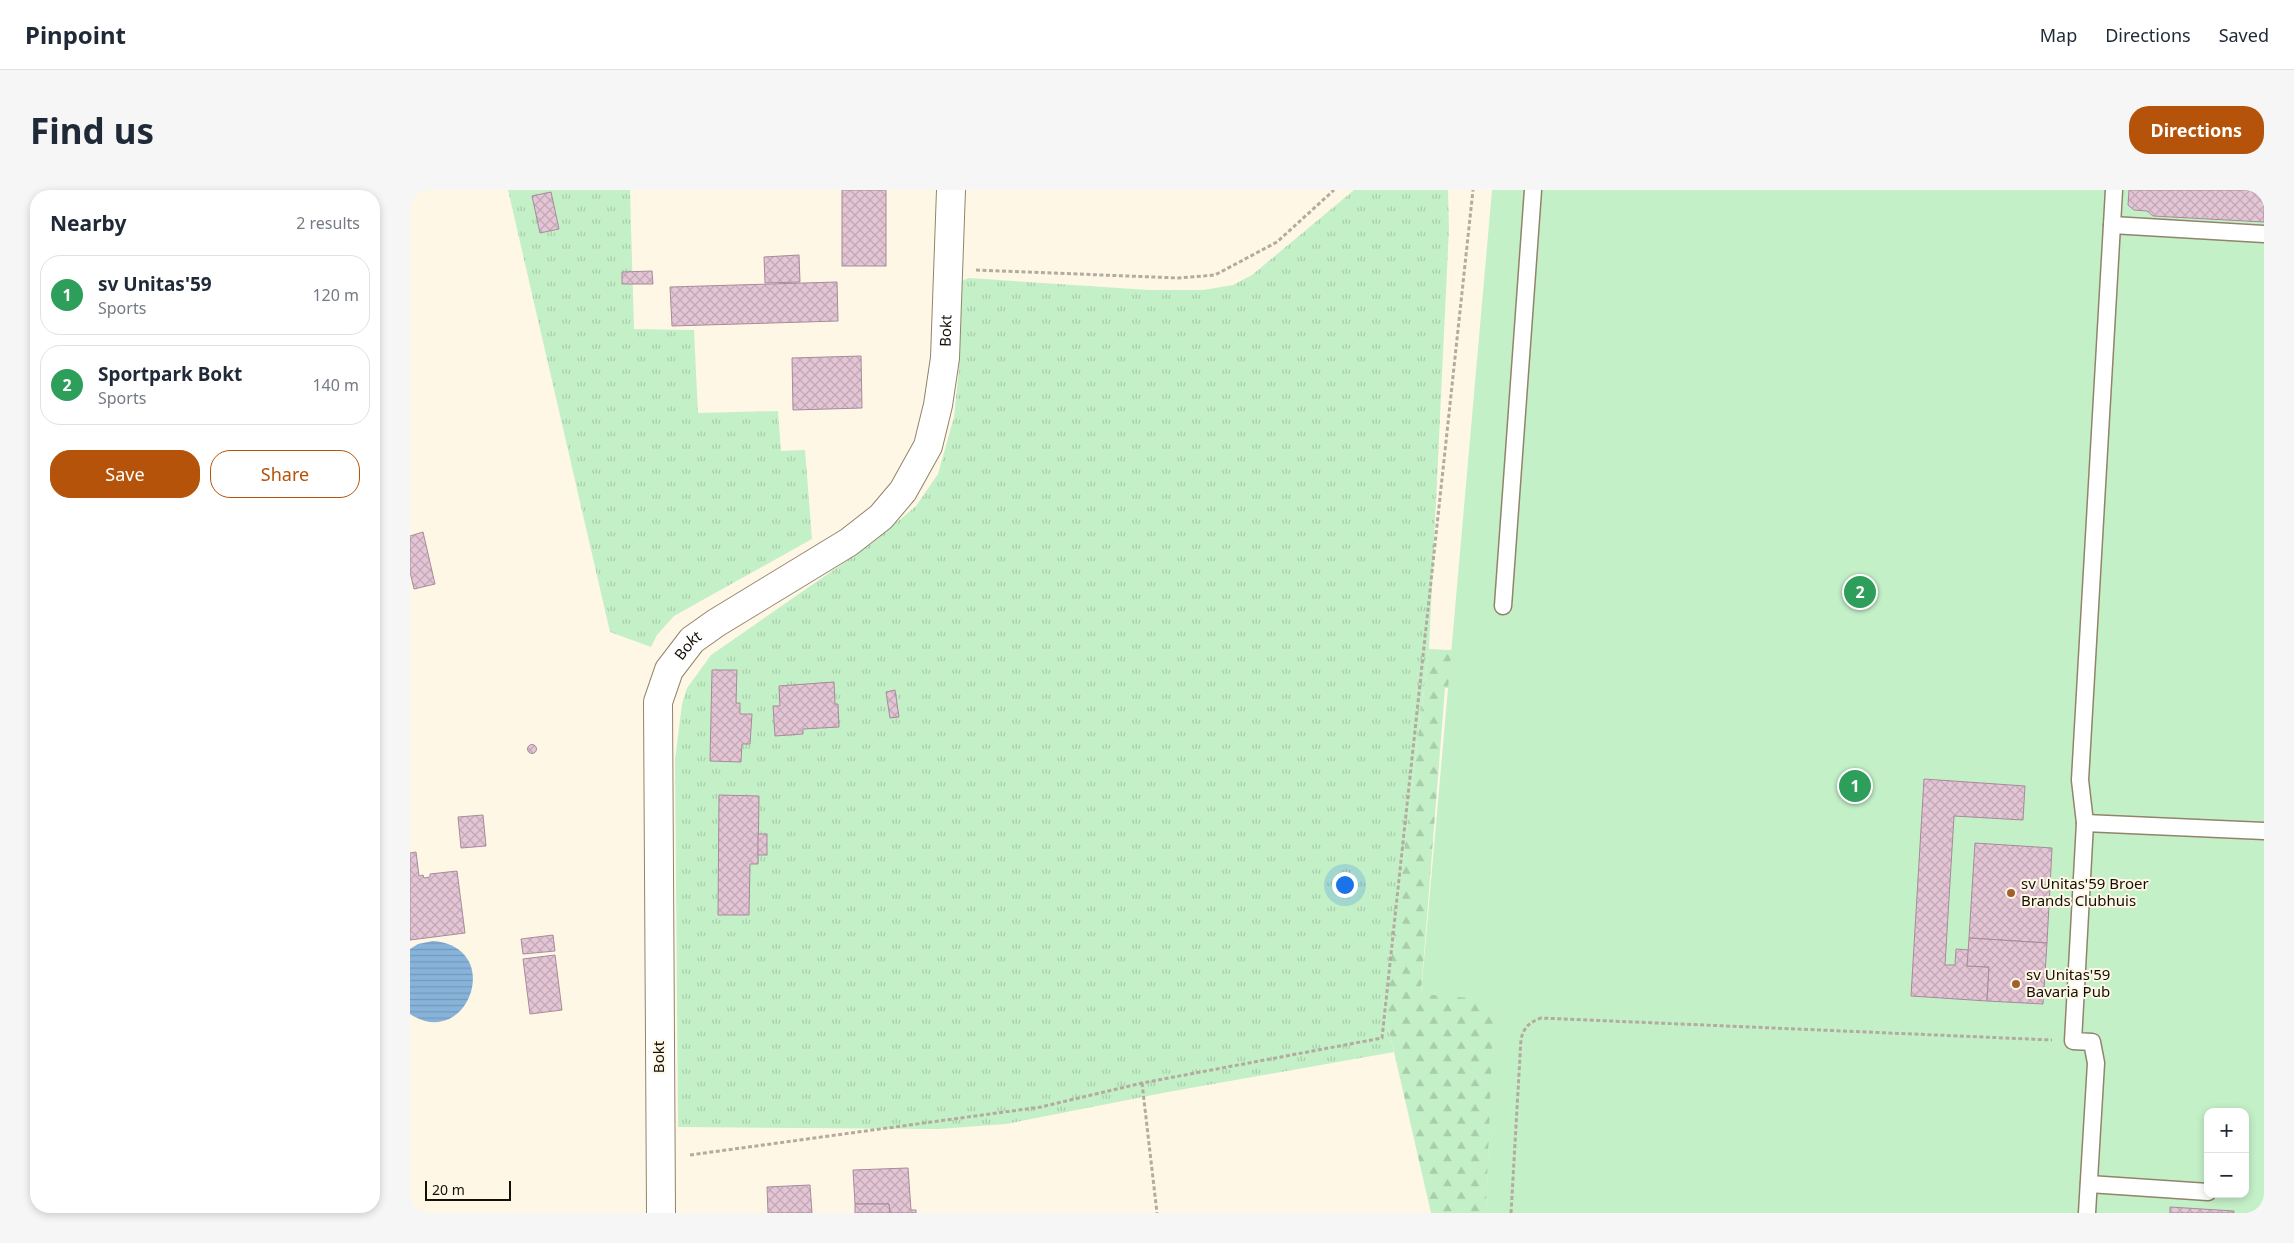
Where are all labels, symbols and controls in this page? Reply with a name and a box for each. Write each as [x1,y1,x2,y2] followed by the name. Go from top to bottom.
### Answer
[25,18,126,51] text: Pinpoint
[2040,23,2077,47] text: Map
[2105,23,2191,47] text: Directions
[2219,23,2269,47] text: Saved
[2129,106,2264,154] button: Directions
[30,107,154,154] text: Find us
[50,209,126,237] text: Nearby
[296,212,360,234] text: 2 results
[98,271,212,297] text: sv Unitas'59
[62,284,72,306] text: 1
[312,284,359,306] text: 120 m
[98,297,146,319] text: Sports
[934,314,956,347] street label: Bokt
[98,361,242,387] text: Sportpark Bokt
[62,374,72,396] text: 2
[312,374,359,396] text: 140 m
[98,387,146,409] text: Sports
[50,450,200,498] button: Save
[210,450,360,498] button: Share
[1844,573,1876,611] pin: 2
[669,625,705,664] street label: Bokt
[1839,767,1871,805] pin: 1
[1332,872,1358,898] your location
[2021,873,2149,910] place label: sv Unitas'59 Broer Brands Clubhuis
[2005,887,2017,899] marker: sv Unitas'59 Broer Brands Clubhuis
[2026,964,2110,1001] place label: sv Unitas'59 Bavaria Pub
[2010,978,2022,990] marker: sv Unitas'59 Bavaria Pub
[648,1040,668,1073] street label: Bokt
[2204,1108,2249,1198] map controls
[2204,1108,2249,1153] button: +
[2204,1153,2249,1198] button: −
[425,1178,511,1201] scale bar
[432,1180,465,1199] text: 20 m

